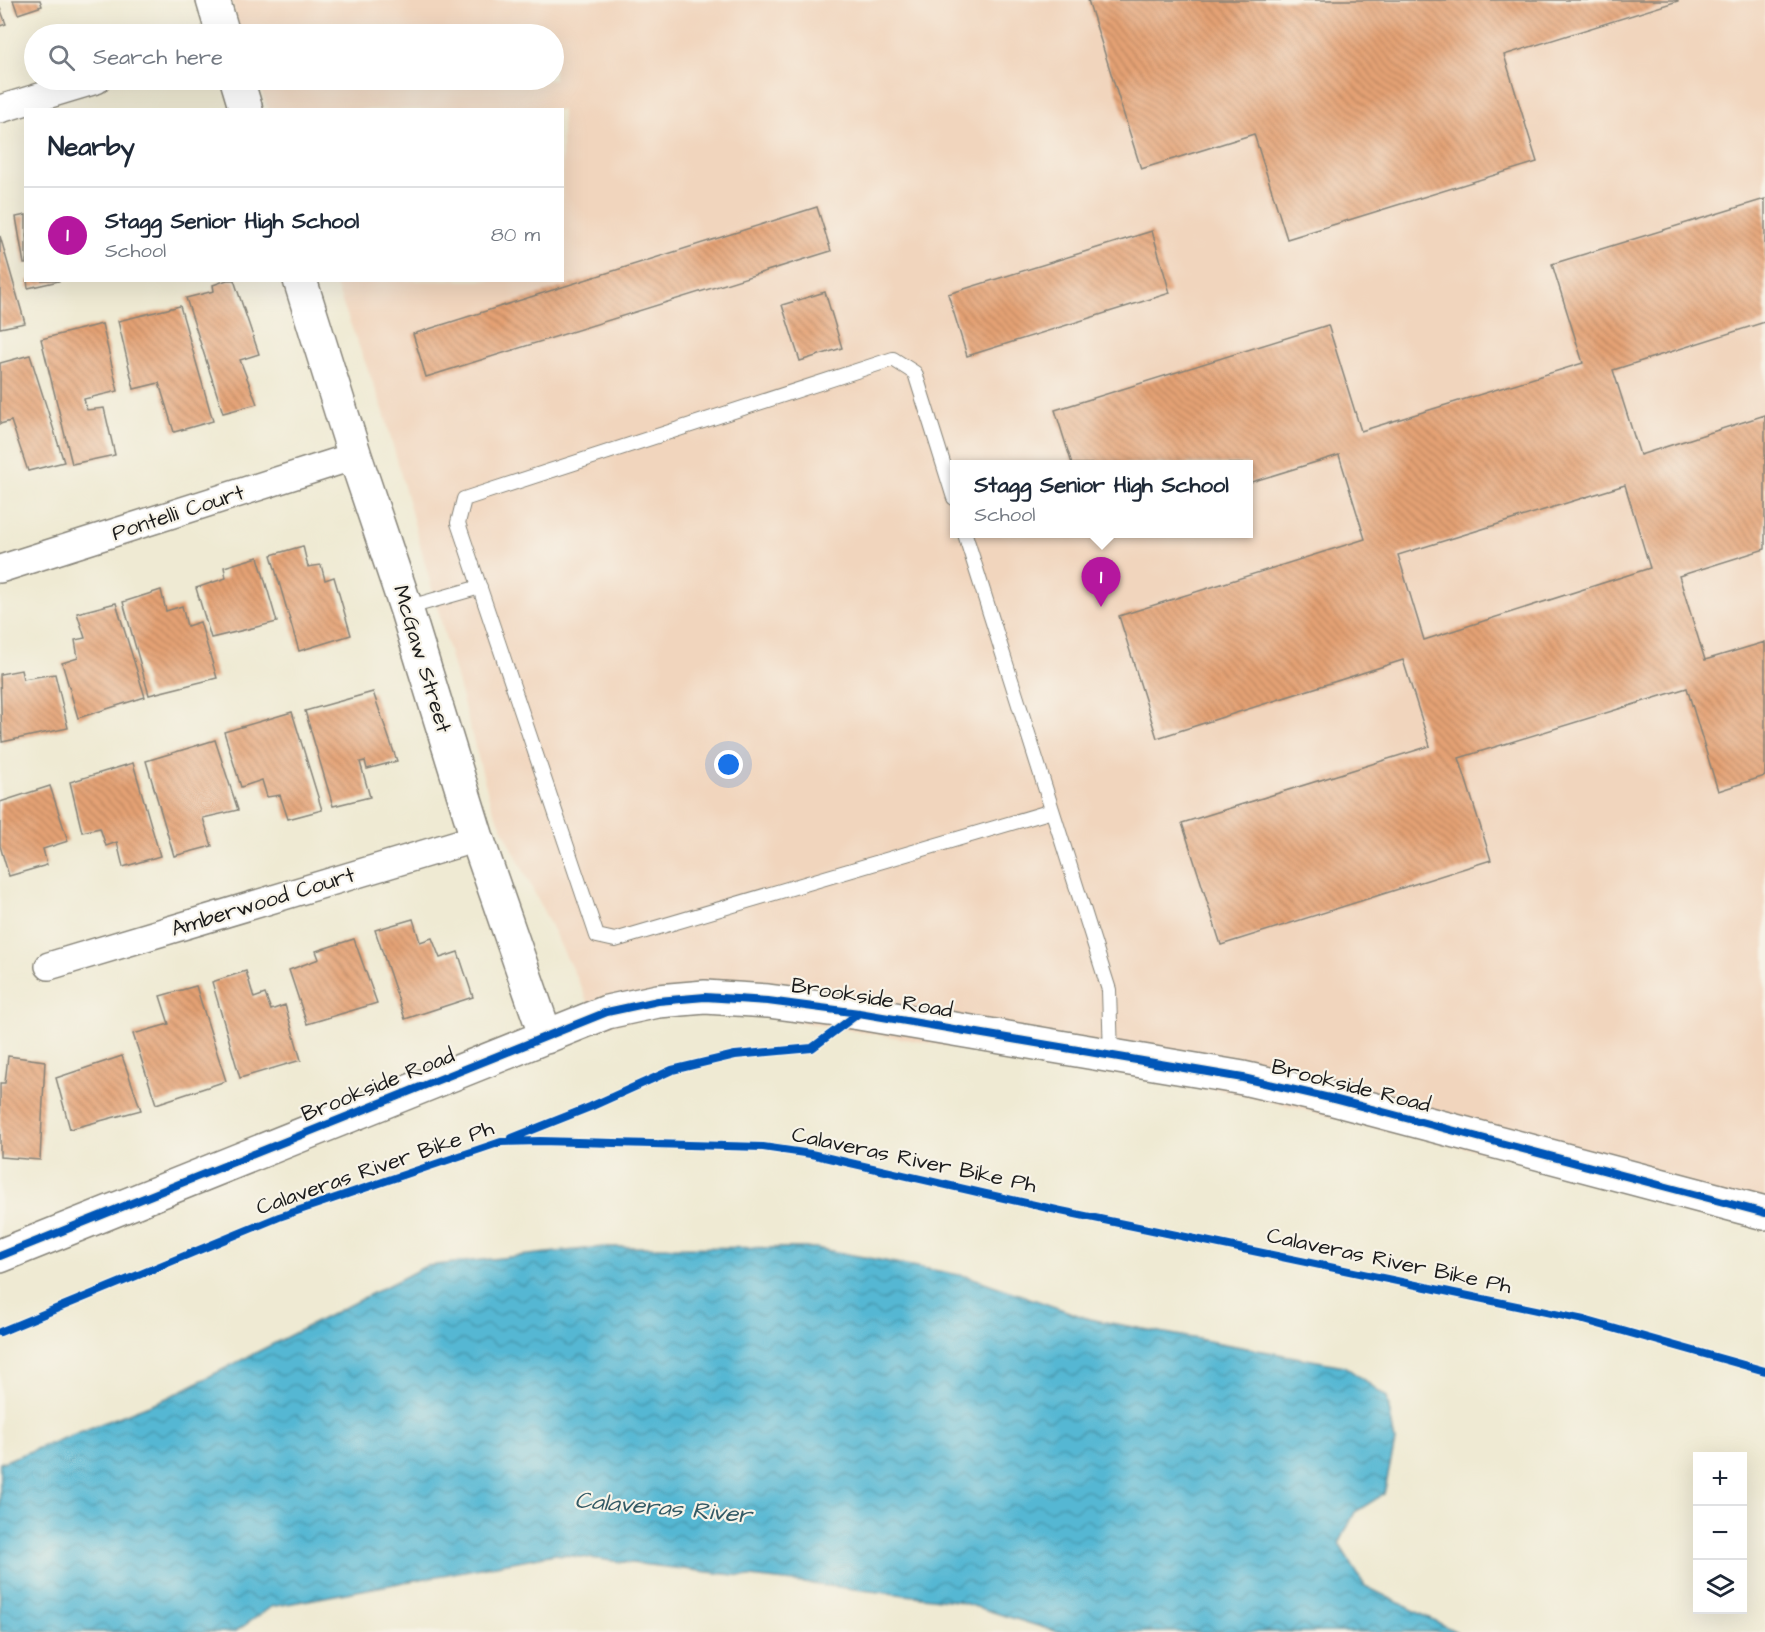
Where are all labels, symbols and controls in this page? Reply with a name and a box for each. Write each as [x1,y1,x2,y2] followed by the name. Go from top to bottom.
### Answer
[24,24,564,90] search box
[45,41,78,74] icon: search
[93,42,223,73] text: Search here
[48,129,135,165] text: Nearby
[105,206,359,237] text: Stagg Senior High School
[66,221,69,249] text: 1
[491,221,540,249] text: 80 m
[105,237,166,265] text: School
[950,460,1253,538] popup
[974,470,1229,501] text: Stagg Senior High School
[108,477,248,549] street label: Pontelli Court
[974,501,1035,529] text: School
[1082,558,1120,607] pin: 1
[385,581,459,737] street label: McGaw Street
[714,750,743,779] your location
[167,859,359,945] street label: Amberwood Court
[789,970,955,1026] street label: Brookside Road
[297,1040,459,1130] street label: Brookside Road
[1268,1051,1434,1121] street label: Brookside Road
[252,1113,498,1223] street label: Calaveras River Bike Ph
[789,1119,1039,1201] street label: Calaveras River Bike Ph
[1264,1220,1514,1302] street label: Calaveras River Bike Ph
[1693,1452,1747,1614] map controls
[1693,1452,1747,1506] button: +
[573,1483,755,1533] water label: Calaveras River
[1693,1506,1747,1560] button: −
[1693,1560,1747,1614] button: layers

